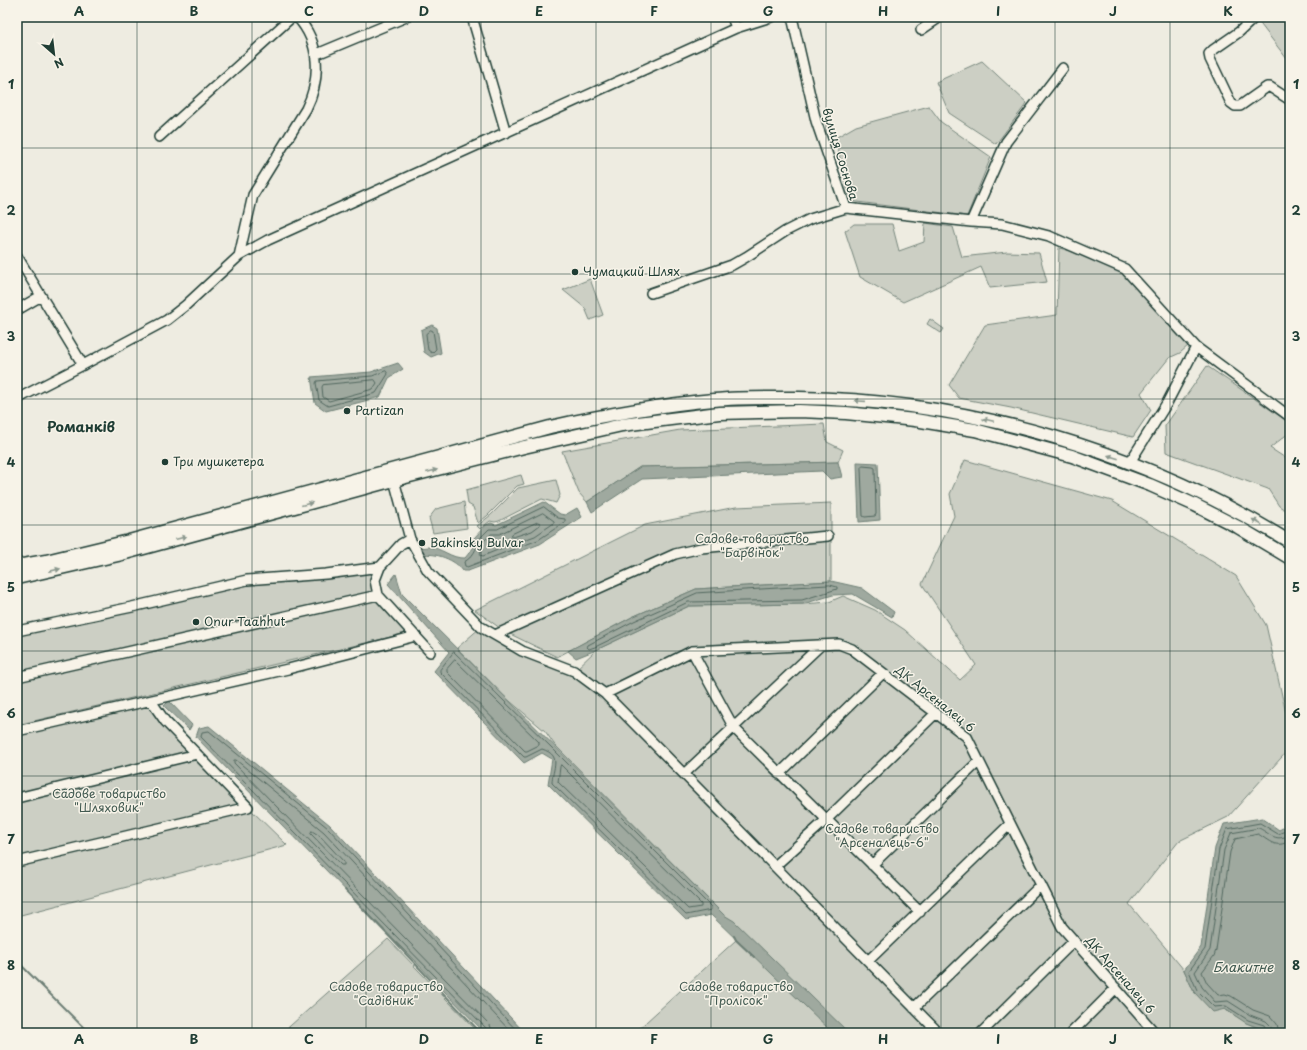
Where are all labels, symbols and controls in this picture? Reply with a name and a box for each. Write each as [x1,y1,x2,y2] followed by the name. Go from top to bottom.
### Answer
[74,1,84,20] text: A
[190,1,199,20] text: B
[304,1,314,20] text: C
[419,1,429,20] text: D
[535,1,543,20] text: E
[650,1,658,20] text: F
[763,1,773,20] text: G
[878,1,888,20] text: H
[996,1,1000,20] text: I
[1109,1,1117,20] text: J
[1223,1,1233,20] text: K
[34,34,74,74] north arrow
[51,54,67,73] text: N
[8,74,14,93] text: 1
[1293,74,1299,93] text: 1
[818,105,864,203] street label: вулиця Соснова
[6,200,16,219] text: 2
[1291,200,1301,219] text: 2
[583,262,680,280] place label: Чумацкий Шлях
[570,267,580,277] marker: Чумацкий Шлях
[7,326,16,345] text: 3
[1292,326,1301,345] text: 3
[854,397,866,404] one-way arrow
[355,401,404,419] place label: Partizan
[342,406,352,416] marker: Partizan
[47,416,115,437] district label: Романків
[982,417,995,423] one-way arrow
[7,452,16,471] text: 4
[173,452,265,470] place label: Три мушкетера
[1292,452,1301,471] text: 4
[1107,454,1119,460] one-way arrow
[160,457,170,467] marker: Три мушкетера
[426,467,438,473] one-way arrow
[300,501,313,507] one-way arrow
[1251,519,1262,526] one-way arrow
[695,529,809,561] park label: Садове товариство "Барвінок"
[430,533,524,551] place label: Bakinsky Bulvar
[175,535,187,541] one-way arrow
[417,538,427,548] marker: Bakinsky Bulvar
[49,567,61,573] one-way arrow
[7,577,15,596] text: 5
[1292,577,1300,596] text: 5
[204,612,285,630] place label: Onur Taahhut
[191,617,201,627] marker: Onur Taahhut
[891,660,979,736] street label: ДК Арсеналец 6
[6,703,16,722] text: 6
[1291,703,1301,722] text: 6
[52,784,166,816] park label: Садове товариство "Шляховик"
[825,819,939,851] park label: Садове товариство "Арсеналець-6"
[7,829,15,848] text: 7
[1292,829,1300,848] text: 7
[1081,931,1160,1017] street label: ДК Арсеналец 6
[7,955,15,974] text: 8
[1292,955,1300,974] text: 8
[1213,957,1274,976] water label: Блакитне
[329,977,443,1009] park label: Садове товариство "Садівник"
[679,977,793,1009] park label: Садове товариство "Пролісок"
[74,1029,84,1048] text: A
[190,1029,199,1048] text: B
[304,1029,314,1048] text: C
[419,1029,429,1048] text: D
[535,1029,543,1048] text: E
[650,1029,658,1048] text: F
[763,1029,773,1048] text: G
[878,1029,888,1048] text: H
[996,1029,1000,1048] text: I
[1109,1029,1117,1048] text: J
[1223,1029,1233,1048] text: K

